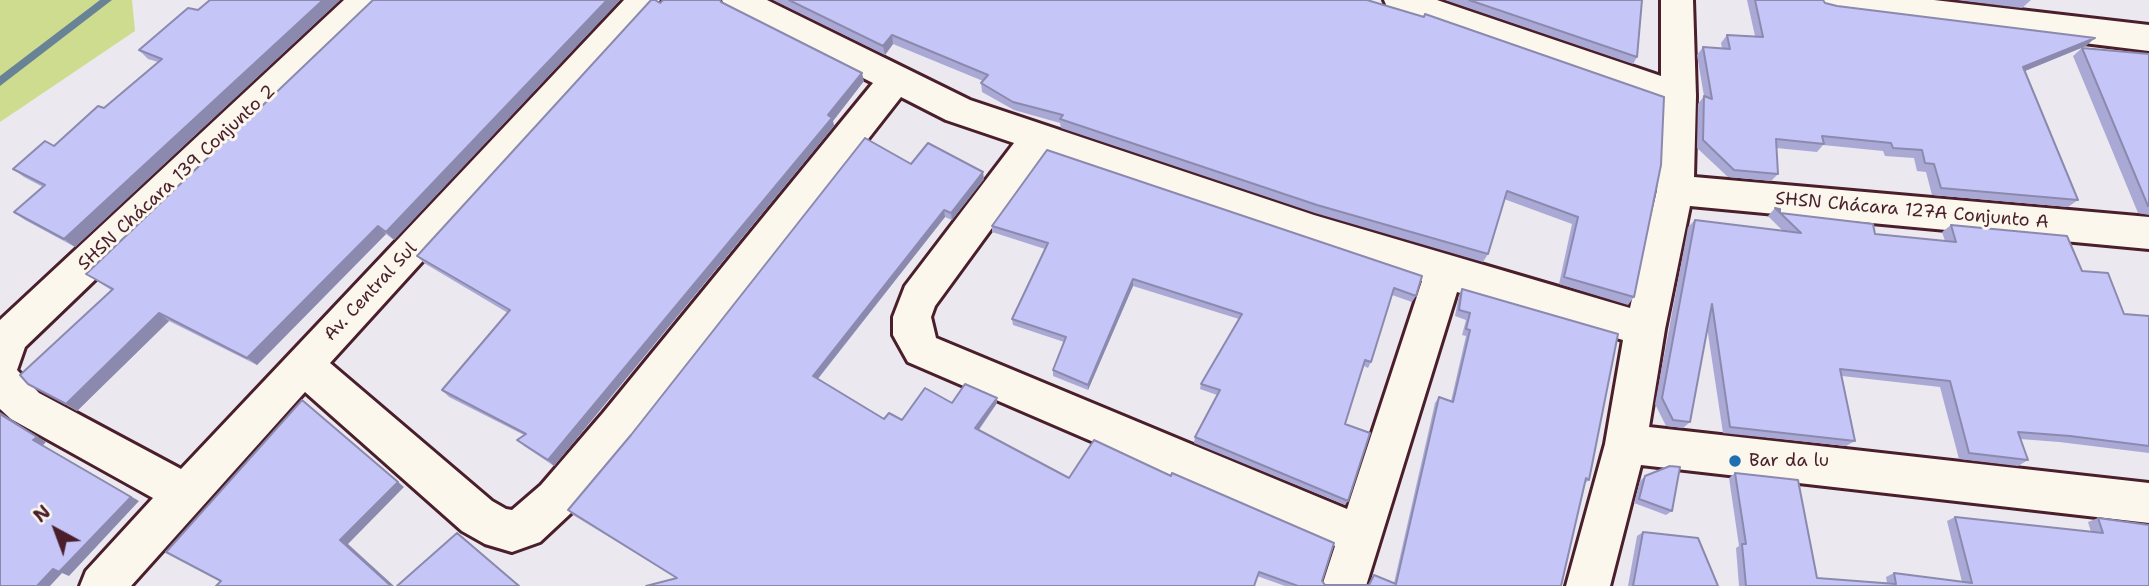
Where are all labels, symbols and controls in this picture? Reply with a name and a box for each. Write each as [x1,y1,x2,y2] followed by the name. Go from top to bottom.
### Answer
[74,81,280,275] street label: SHSN Chácara 139 Conjunto 2
[1774,188,2050,234] street label: SHSN Chácara 127A Conjunto A
[320,238,422,346] street label: Av. Central Sul
[1749,450,1829,472] place label: Bar da lu
[1727,453,1743,469] marker: Bar da lu
[21,495,91,565] north arrow
[28,499,56,528] text: N

